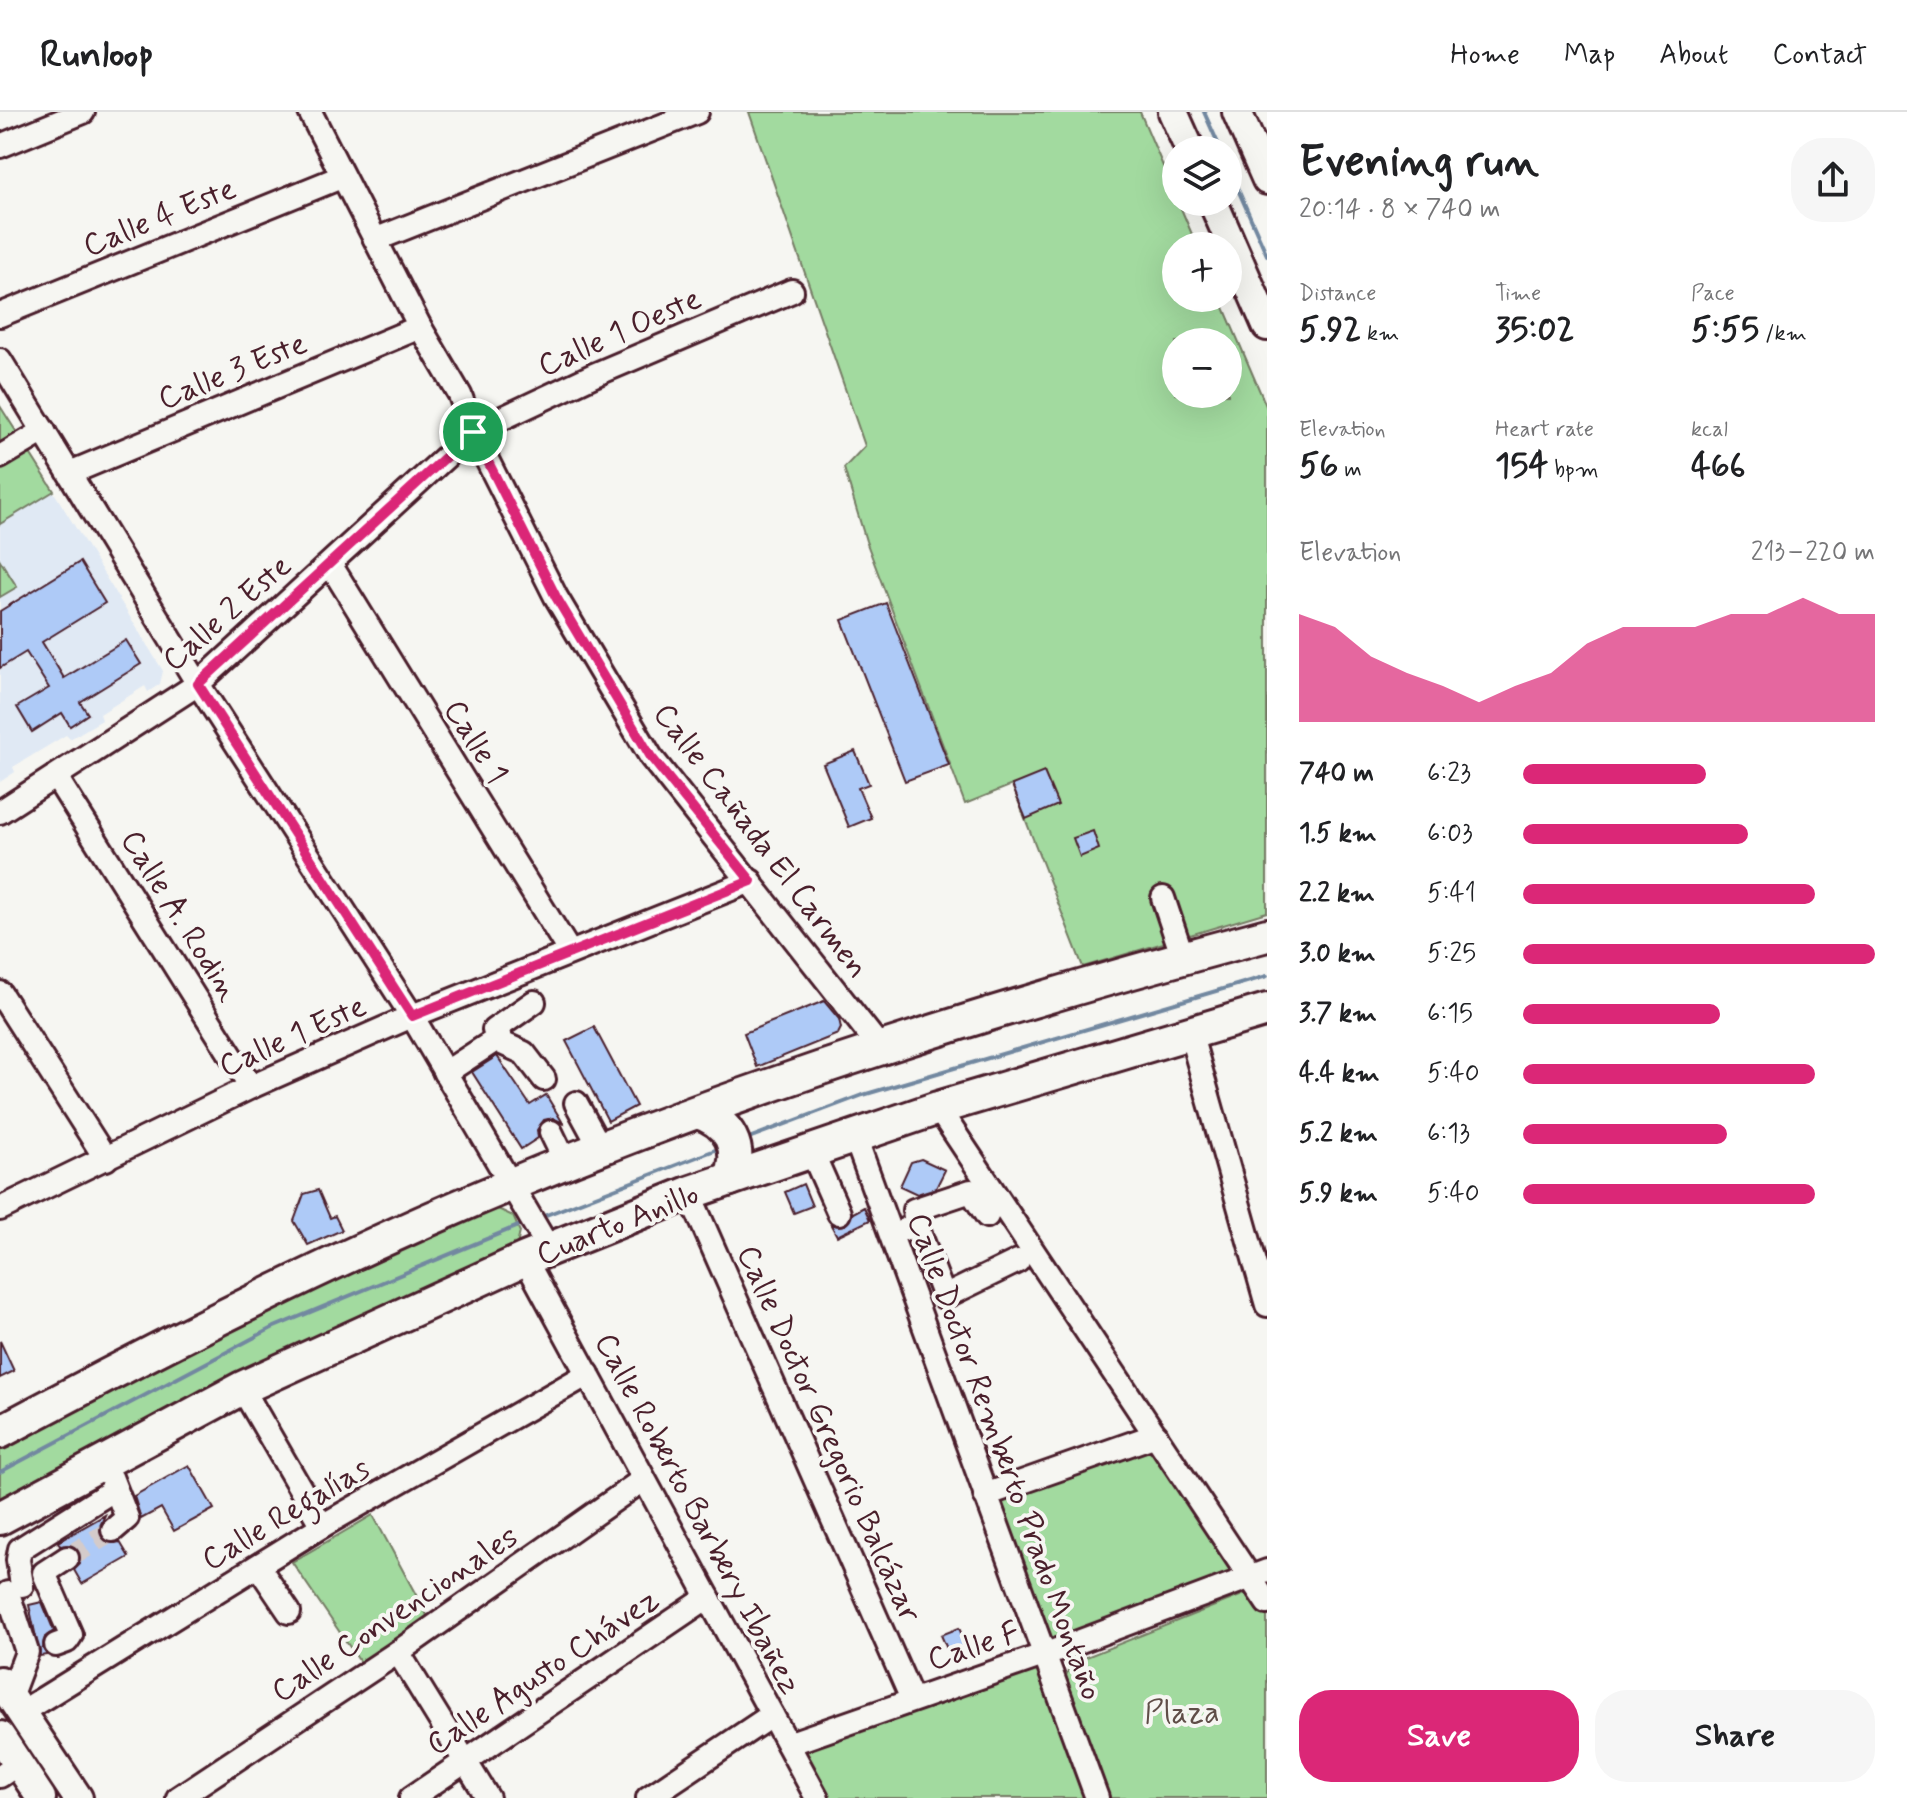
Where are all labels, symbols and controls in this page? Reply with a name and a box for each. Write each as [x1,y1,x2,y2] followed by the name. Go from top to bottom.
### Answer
[40,31,154,80] text: Runloop
[1450,37,1520,74] text: Home
[1564,37,1615,74] text: Map
[1659,37,1728,74] text: About
[1772,37,1867,74] text: Contact
[1299,134,1539,192] text: Evening run
[1162,136,1242,408] map controls
[1162,136,1242,216] button: layers
[1791,138,1875,222] button: share
[77,168,242,268] street label: Calle 4 Este
[1299,193,1500,227] text: 20:14 · 8 × 740 m
[1162,232,1242,312] button: +
[532,278,708,387] street label: Calle 1 Oeste
[1299,280,1376,308] text: Distance
[1495,280,1541,308] text: Time
[1691,280,1735,308] text: Pace
[1299,308,1361,353] text: 5.92
[1495,308,1575,353] text: 35:02
[1691,308,1759,353] text: 5:55
[1361,320,1399,348] text: km
[1759,320,1807,348] text: /km
[152,323,313,421] street label: Calle 3 Este
[1162,328,1242,408] button: −
[439,398,507,466] pin
[451,410,495,454] icon: arrive
[1299,416,1386,444] text: Elevation
[1495,416,1594,444] text: Heart rate
[1691,416,1728,444] text: kcal
[1299,444,1338,489] text: 56
[1495,444,1548,489] text: 154
[1691,444,1746,489] text: 466
[1338,456,1362,484] text: m
[1548,456,1599,484] text: bpm
[1299,536,1401,570] text: Elevation
[1751,536,1875,570] text: 213–220 m
[154,546,301,681] street label: Calle 2 Este
[433,692,517,792] street label: Calle 1
[643,695,878,987] street label: Calle Cañada El Carmen
[1299,757,1374,791] text: 740 m
[1427,757,1471,791] text: 6:23
[1299,817,1377,851] text: 1.5 km
[1427,817,1473,851] text: 6:03
[110,822,249,1010] street label: Calle A. Rodin
[1299,877,1375,911] text: 2.2 km
[1427,877,1476,911] text: 5:41
[1299,937,1376,971] text: 3.0 km
[1427,937,1476,971] text: 5:25
[213,986,373,1088] street label: Calle 1 Este
[1299,997,1377,1031] text: 3.7 km
[1427,997,1473,1031] text: 6:15
[1299,1057,1380,1091] text: 4.4 km
[1427,1057,1480,1091] text: 5:40
[1299,1117,1378,1151] text: 5.2 km
[1427,1117,1470,1151] text: 6:13
[530,1173,705,1276] street label: Cuarto Anillo
[1299,1177,1378,1211] text: 5.9 km
[1427,1177,1480,1211] text: 5:40
[896,1207,1112,1706] street label: Calle Doctor Remberto Prado Montaño
[726,1239,931,1630] street label: Calle Doctor Gregorio Balcázar
[584,1326,811,1702] street label: Calle Roberto Barbery Ibañez
[194,1448,379,1584] street label: Calle Regalías
[263,1516,527,1713] street label: Calle Convencionales
[419,1579,667,1766] street label: Calle Agusto Chávez
[922,1612,1025,1681] street label: Calle F
[1299,1690,1579,1782] button: Save
[1595,1690,1875,1782] button: Share
[1144,1692,1220,1734] park label: Plaza

